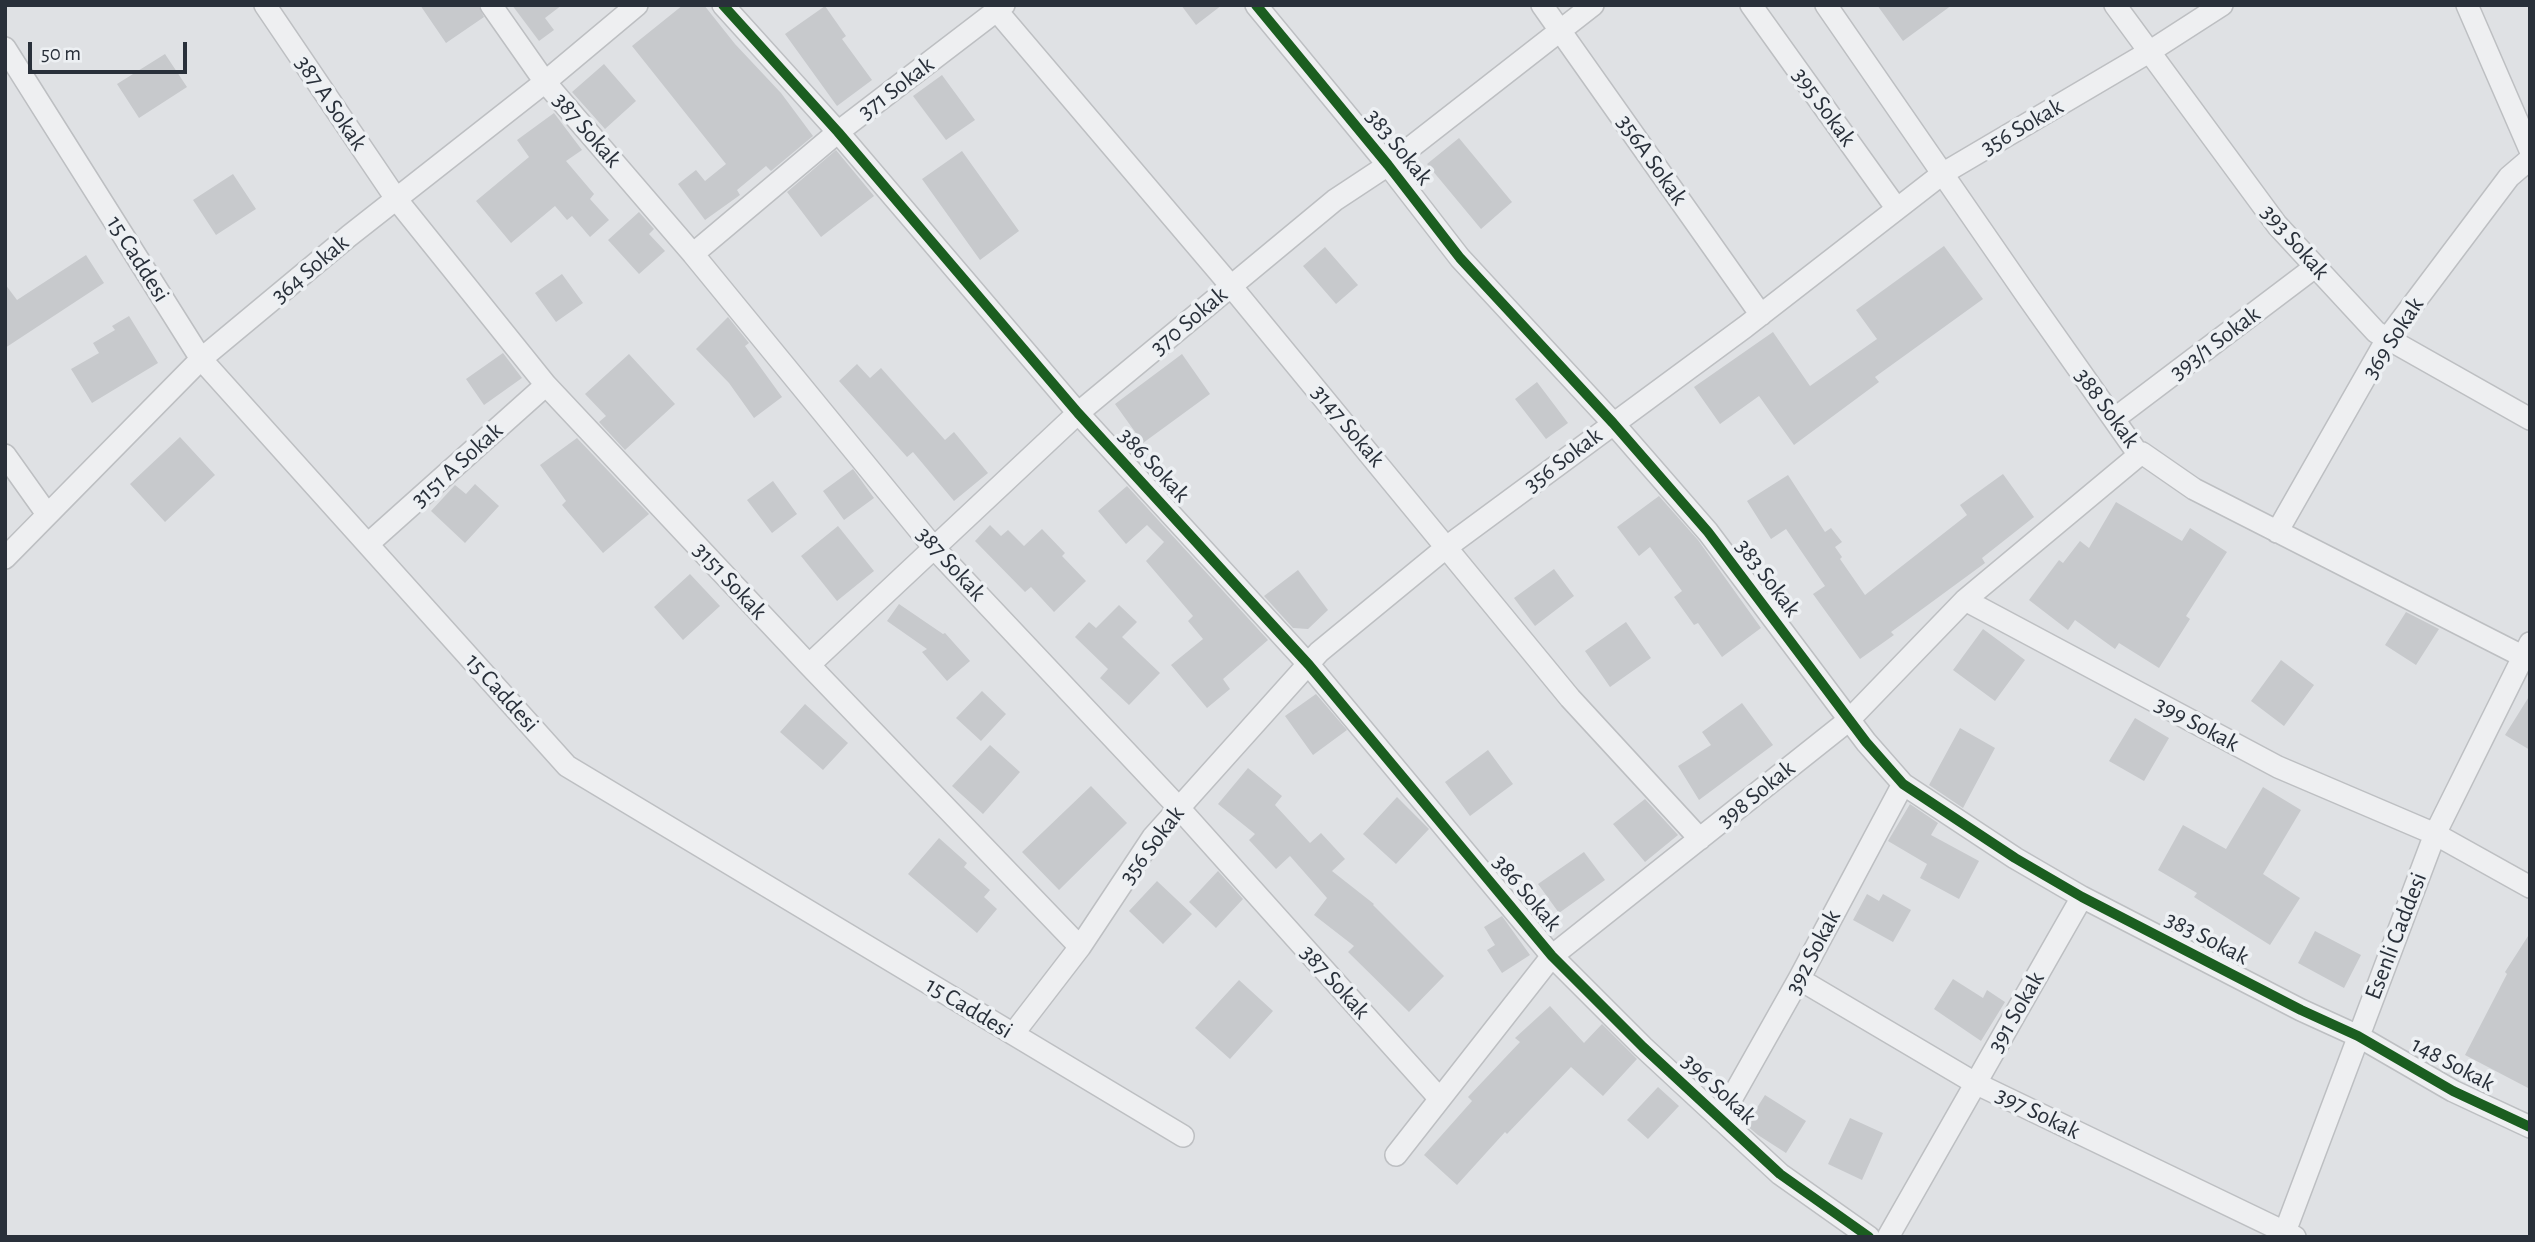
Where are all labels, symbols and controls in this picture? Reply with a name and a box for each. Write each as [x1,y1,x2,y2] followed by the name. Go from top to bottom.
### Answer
[32,28,191,72] scale bar
[41,43,81,64] text: 50 m
[289,50,373,156] street label: 387 A Sokak
[852,50,940,126] street label: 371 Sokak
[1786,62,1862,152] street label: 395 Sokak
[546,86,628,174] street label: 387 Sokak
[1976,92,2068,162] street label: 356 Sokak
[1359,103,1439,191] street label: 383 Sokak
[1610,109,1694,211] street label: 356A Sokak
[2255,199,2335,285] street label: 393 Sokak
[100,210,176,308] street label: 15 Caddesi
[266,228,354,310] street label: 364 Sokak
[1145,281,1233,361] street label: 370 Sokak
[2356,292,2430,384] street label: 369 Sokak
[2164,300,2266,386] street label: 393/1 Sokak
[2068,362,2146,454] street label: 388 Sokak
[1305,379,1391,473] street label: 3147 Sokak
[405,416,509,514] street label: 3151 A Sokak
[1518,421,1608,499] street label: 356 Sokak
[1112,422,1196,508] street label: 386 Sokak
[910,521,992,607] street label: 387 Sokak
[1729,533,1807,623] street label: 383 Sokak
[687,536,773,626] street label: 3151 Sokak
[459,648,545,738] street label: 15 Caddesi
[2150,690,2244,758] street label: 399 Sokak
[1711,754,1801,834] street label: 398 Sokak
[1113,800,1191,890] street label: 356 Sokak
[1487,849,1567,937] street label: 386 Sokak
[2359,868,2433,1004] street label: Esenli Caddesi
[1779,905,1847,999] street label: 392 Sokak
[2160,905,2254,971] street label: 383 Sokak
[1294,939,1376,1025] street label: 387 Sokak
[1981,966,2051,1058] street label: 391 Sokak
[920,971,1018,1045] street label: 15 Caddesi
[2406,1030,2500,1098] street label: 148 Sokak
[1676,1047,1762,1131] street label: 396 Sokak
[1991,1080,2085,1146] street label: 397 Sokak

